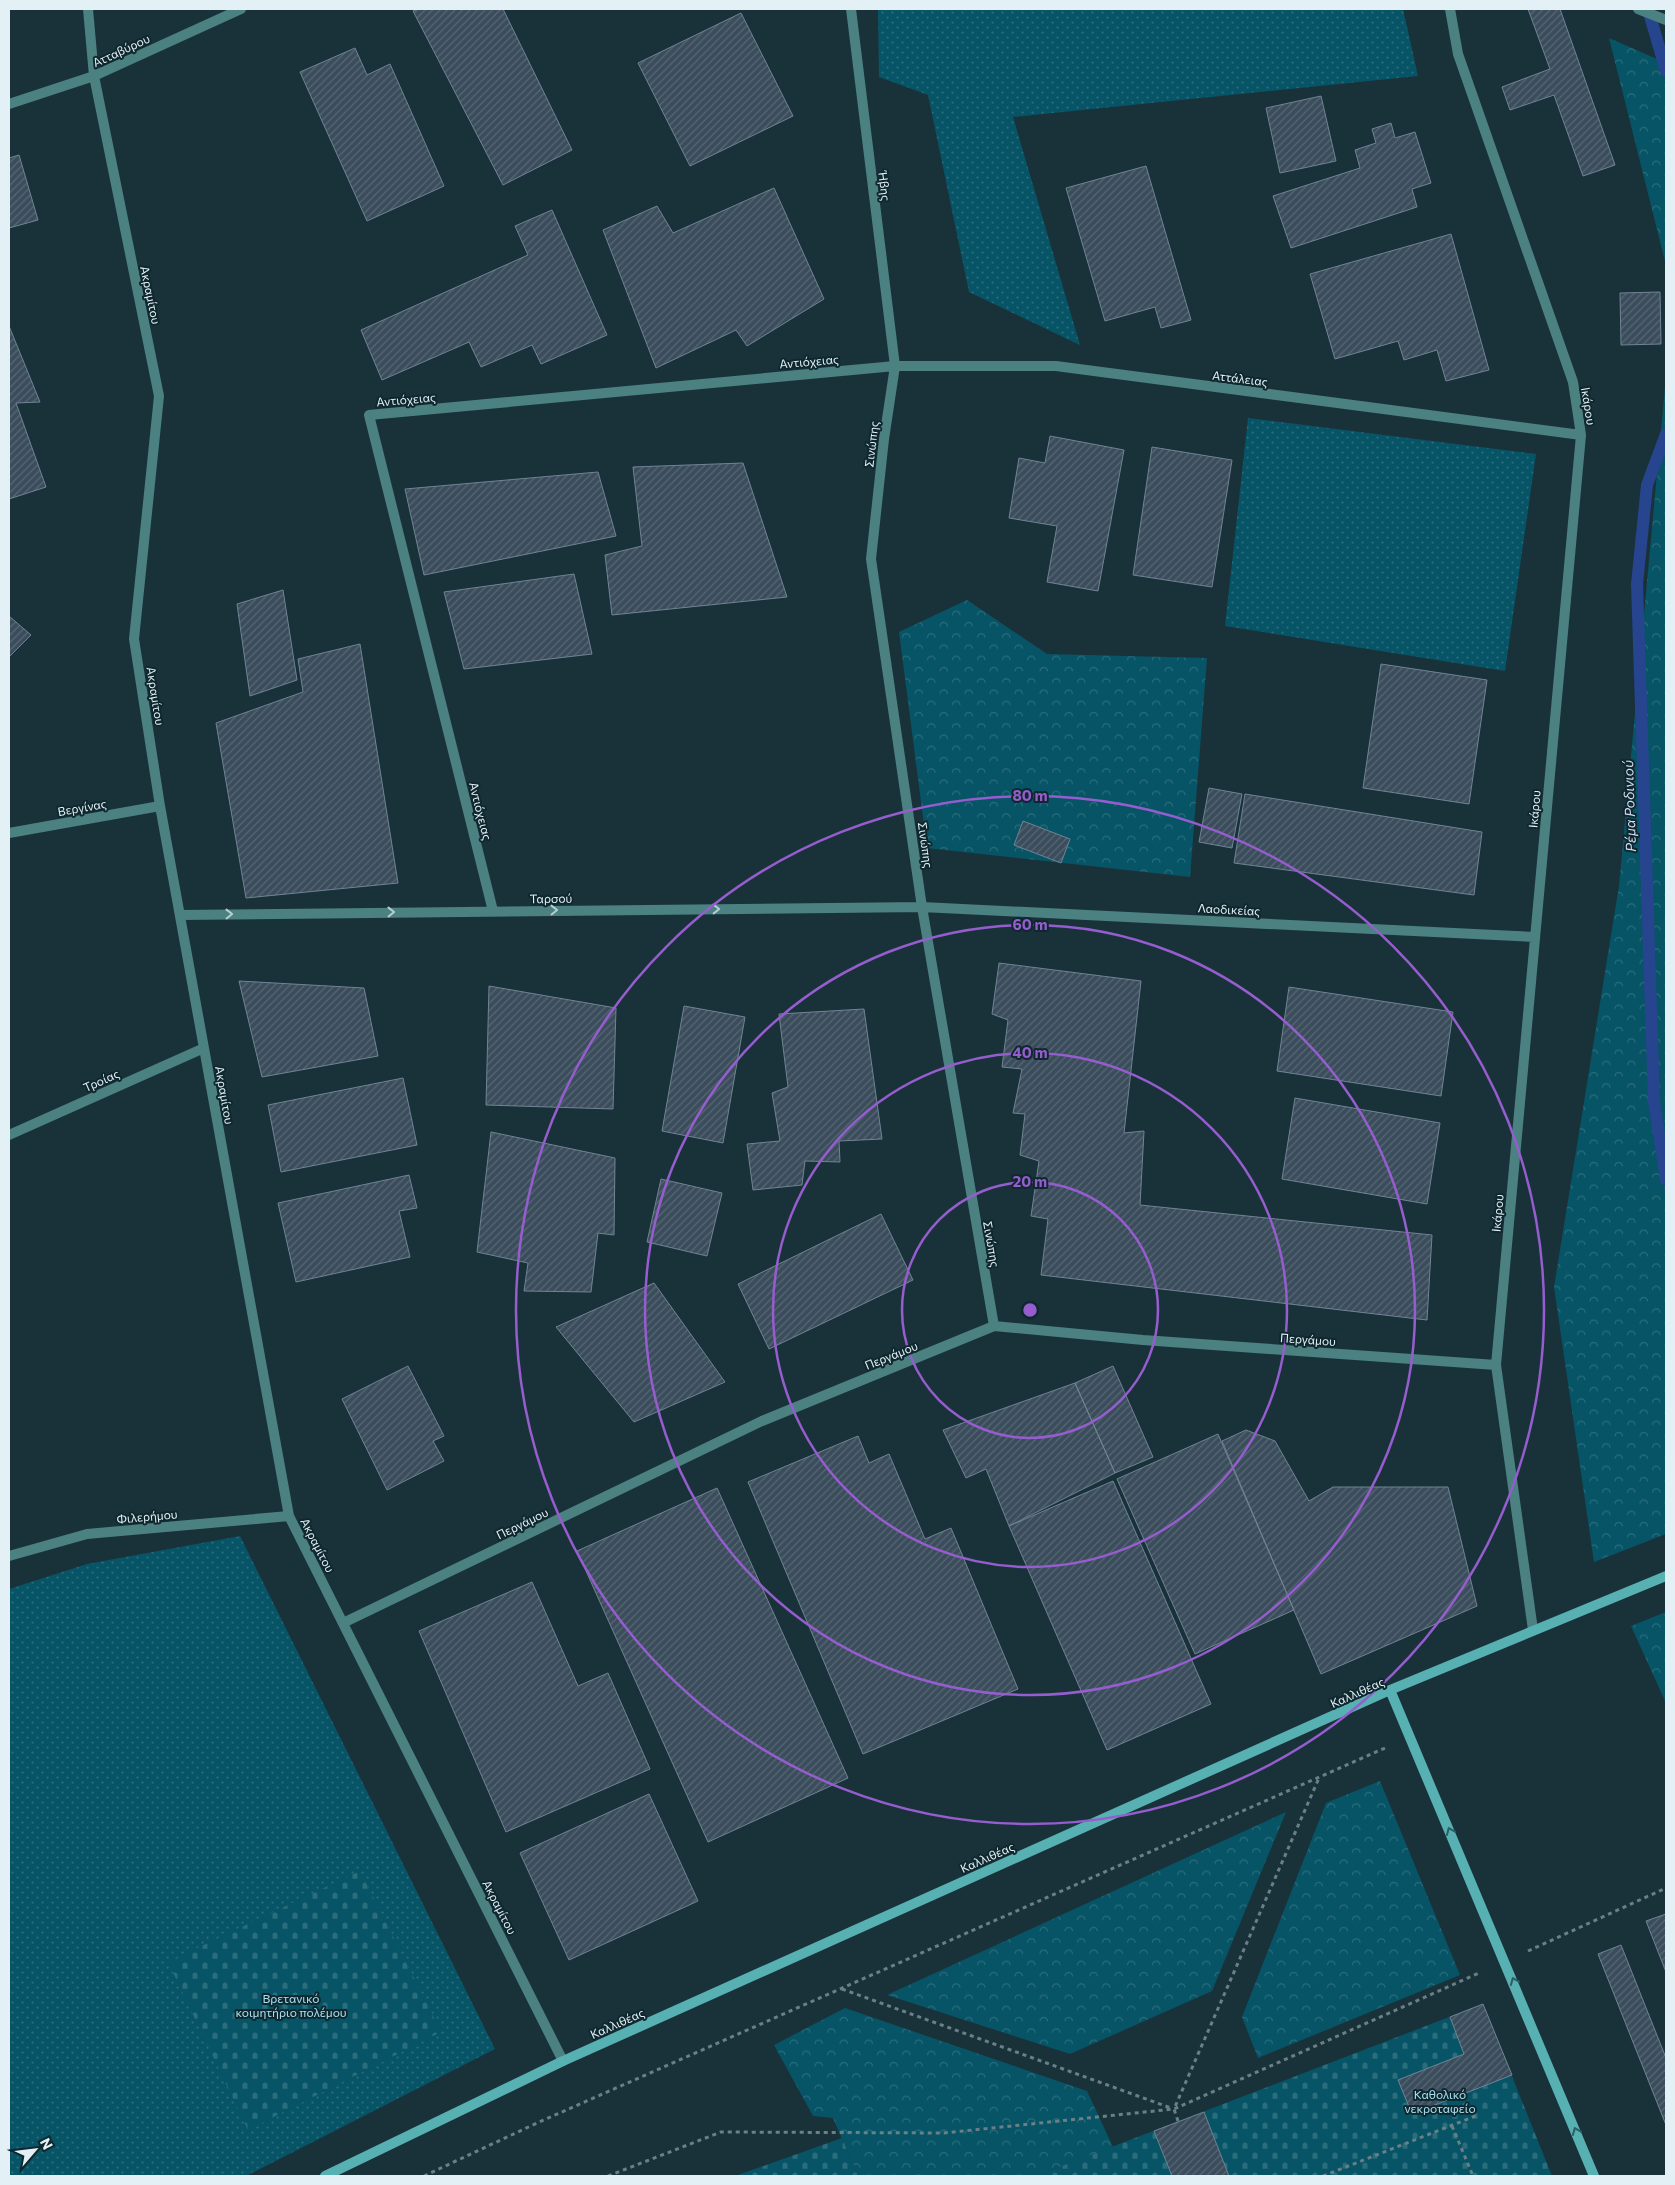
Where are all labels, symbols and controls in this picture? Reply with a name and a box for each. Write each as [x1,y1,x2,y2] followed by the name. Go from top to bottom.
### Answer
[90,31,152,69] street label: Ατταβύρου
[876,169,894,202] street label: Ήβης
[138,265,164,326] street label: Ακραμίτου
[779,351,839,371] street label: Αντιόχειας
[1212,368,1269,388] street label: Αττάλειας
[1579,386,1599,426] street label: Ικάρου
[376,389,436,409] street label: Αντιόχειας
[861,420,881,468] street label: Σινώπης
[144,666,168,727] street label: Ακραμίτου
[1619,760,1639,852] water label: Ρέμα Ροδινιού
[467,780,495,842] street label: Αντιόχειας
[1012,786,1048,804] text: 80 m
[1525,789,1543,829] street label: Ικάρου
[57,796,108,818] street label: Βεργίνας
[916,821,936,869] street label: Σινώπης
[530,891,573,905] street label: Ταρσού
[1197,900,1261,918] street label: Λαοδικείας
[713,904,721,914] one-way arrow
[550,905,558,915] one-way arrow
[388,907,396,917] one-way arrow
[225,909,233,920] one-way arrow
[1012,915,1048,933] text: 60 m
[1012,1043,1048,1061] text: 40 m
[213,1065,237,1126] street label: Ακραμίτου
[81,1066,121,1094] street label: Τροίας
[1013,1172,1047,1190] text: 20 m
[1488,1193,1506,1233] street label: Ικάρου
[981,1220,1003,1268] street label: Σινώπης
[1021,1301,1039,1319] centre of rings
[1280,1330,1337,1348] street label: Περγάμου
[862,1338,920,1372] street label: Περγάμου
[494,1504,550,1542] street label: Περγάμου
[116,1506,178,1526] street label: Φιλερήμου
[298,1515,338,1575] street label: Ακραμίτου
[1328,1674,1386,1710] street label: Καλλιθέας
[1446,1827,1457,1836] one-way arrow
[958,1839,1016,1875] street label: Καλλιθέας
[480,1877,520,1937] street label: Ακραμίτου
[1509,1977,1520,1986] one-way arrow
[235,1991,347,2019] park label: Βρετανικό κοιμητήριο πολέμου
[588,2005,646,2041] street label: Καλλιθέας
[1404,2087,1476,2115] park label: Καθολικό νεκροταφείο
[10,2125,60,2175] north arrow
[1571,2127,1582,2136] one-way arrow
[37,2135,57,2152] text: N

